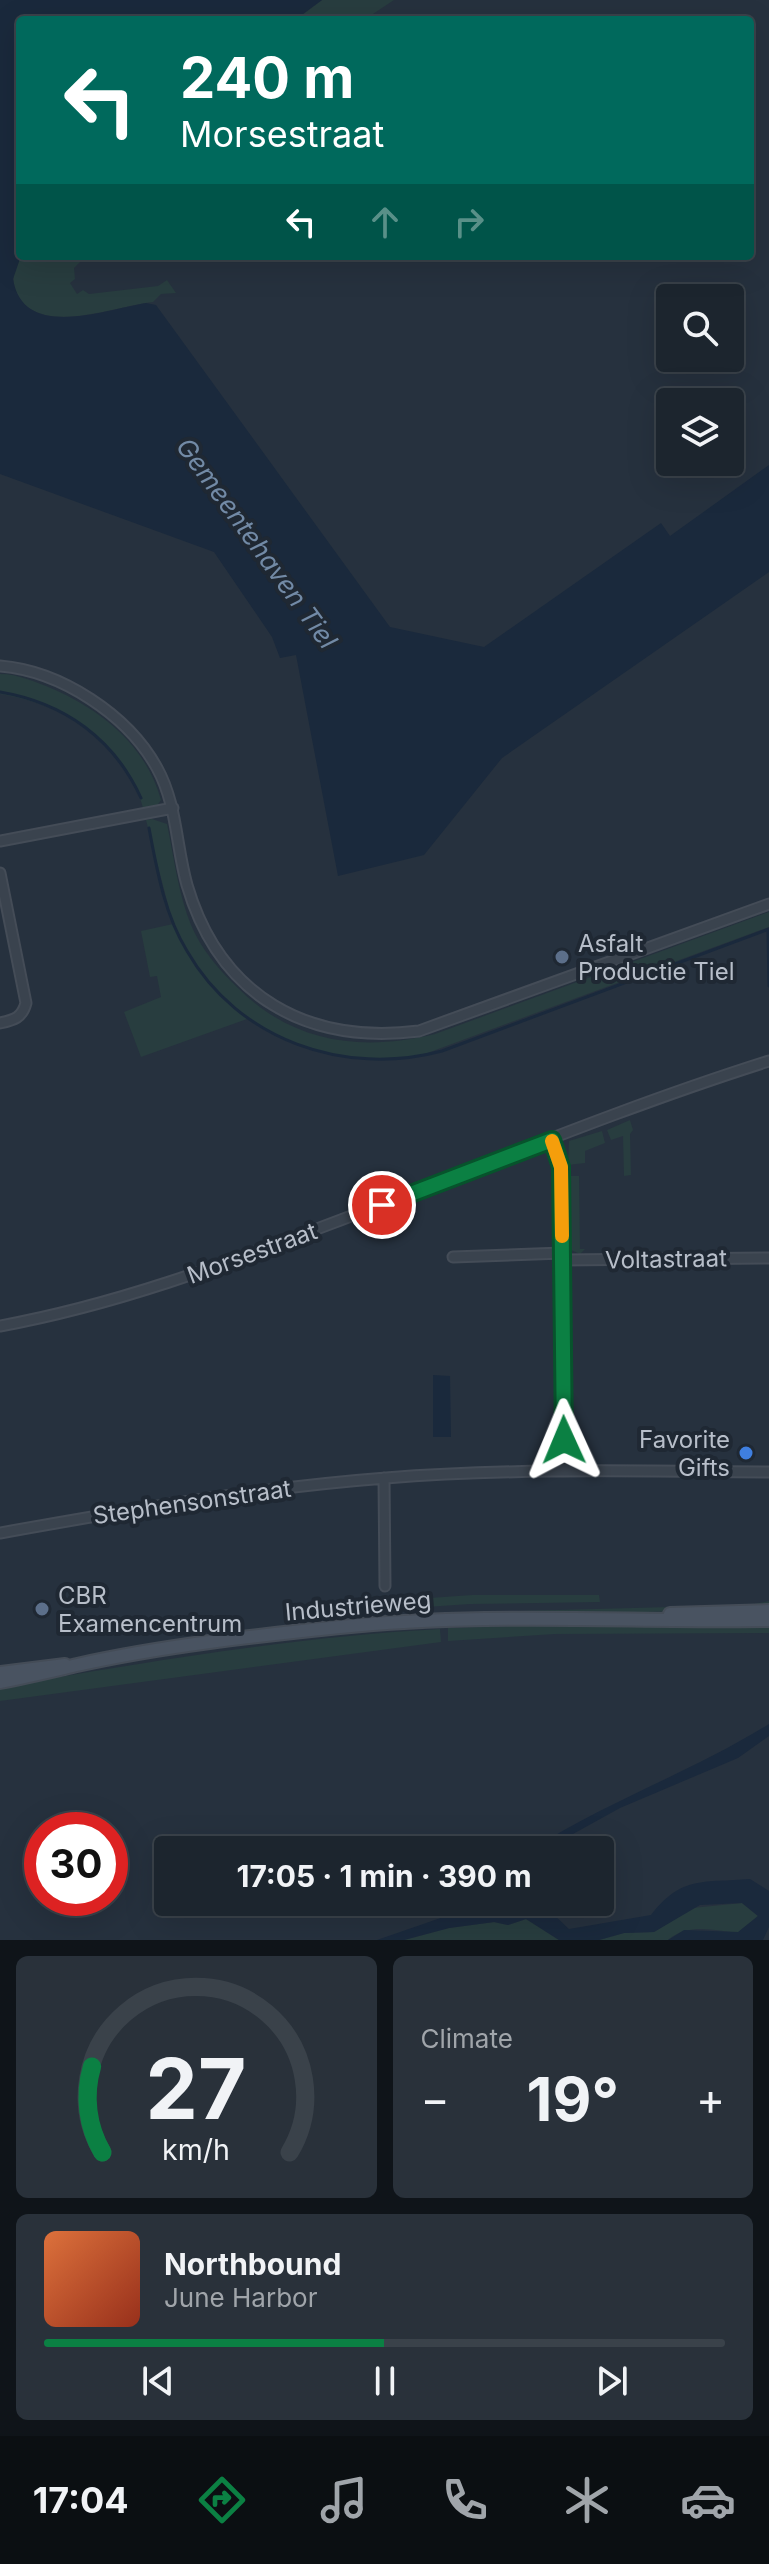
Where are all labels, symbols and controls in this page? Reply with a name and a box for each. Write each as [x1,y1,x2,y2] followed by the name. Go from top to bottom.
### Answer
[180,44,354,112] text: 240 m
[48,48,152,152] icon: left
[180,112,384,156] text: Morsestraat
[279,200,323,244] icon: left
[363,200,407,244] icon: ahead
[447,200,491,244] icon: right
[656,284,744,476] map controls
[656,284,744,372] button: search
[656,388,744,476] button: layers
[170,432,344,655] water label: Gemeentehaven Tiel
[578,929,734,986] place label: Asfalt Productie Tiel
[553,948,571,966] marker: Asfalt Productie Tiel
[348,1171,416,1239] pin
[360,1183,404,1227] icon: arrive
[183,1216,321,1290] street label: Morsestraat
[605,1243,727,1275] street label: Voltastraat
[522,1398,606,1482] position arrow
[639,1425,730,1482] place label: Favorite Gifts
[737,1444,755,1462] marker: Favorite Gifts
[91,1474,293,1530] street label: Stephensonstraat
[58,1581,242,1638] place label: CBR Examencentrum
[284,1585,432,1627] street label: Industrieweg
[33,1600,51,1618] marker: CBR Examencentrum
[24,1812,128,1916] speed limit sign: 30
[236,1858,532,1894] text: 17:05 · 1 min · 390 m
[421,2023,513,2054] text: Climate
[146,2038,247,2139] text: 27
[527,2063,619,2135] text: 19°
[421,2072,450,2126] text: −
[696,2072,725,2126] text: +
[162,2132,230,2167] text: km/h
[164,2246,341,2282] text: Northbound
[164,2282,317,2313] text: June Harbor
[136,2359,180,2403] icon: previous
[363,2359,407,2403] icon: pause
[590,2359,634,2403] icon: next
[194,2472,250,2528] icon: directions
[316,2472,372,2528] icon: music
[437,2472,493,2528] icon: phone
[559,2472,615,2528] icon: climate
[680,2472,736,2528] icon: car
[33,2478,129,2522] text: 17:04

